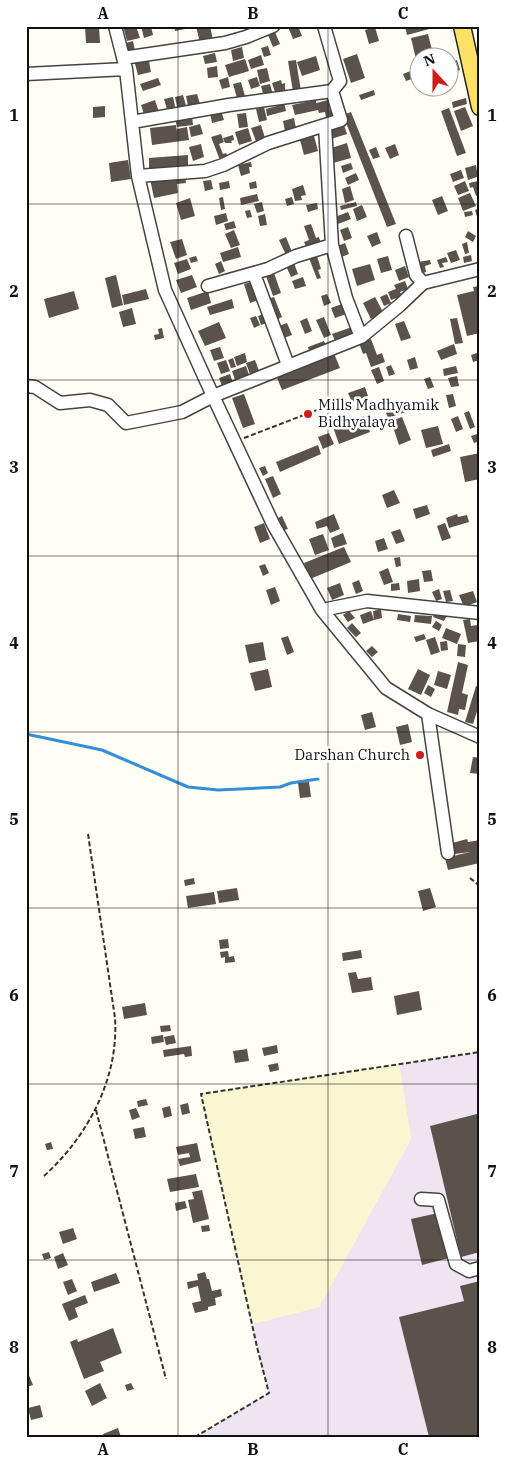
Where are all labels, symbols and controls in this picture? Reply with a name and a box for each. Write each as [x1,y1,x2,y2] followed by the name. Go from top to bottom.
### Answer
[97,3,109,23] text: A
[247,3,259,23] text: B
[398,3,408,23] text: C
[408,48,458,98] north arrow
[421,49,438,70] text: N
[9,105,19,125] text: 1
[487,105,497,125] text: 1
[9,281,19,301] text: 2
[487,281,497,301] text: 2
[318,395,439,431] place label: Mills Madhyamik Bidhyalaya
[302,408,314,420] marker: Mills Madhyamik Bidhyalaya
[9,457,19,477] text: 3
[487,457,497,477] text: 3
[9,633,19,653] text: 4
[487,633,497,653] text: 4
[295,745,410,764] place label: Darshan Church
[414,749,426,761] marker: Darshan Church
[9,809,19,829] text: 5
[487,809,497,829] text: 5
[9,985,19,1005] text: 6
[487,985,497,1005] text: 6
[9,1161,19,1181] text: 7
[487,1161,497,1181] text: 7
[9,1337,19,1357] text: 8
[487,1337,497,1357] text: 8
[97,1439,109,1459] text: A
[247,1439,259,1459] text: B
[398,1439,408,1459] text: C

